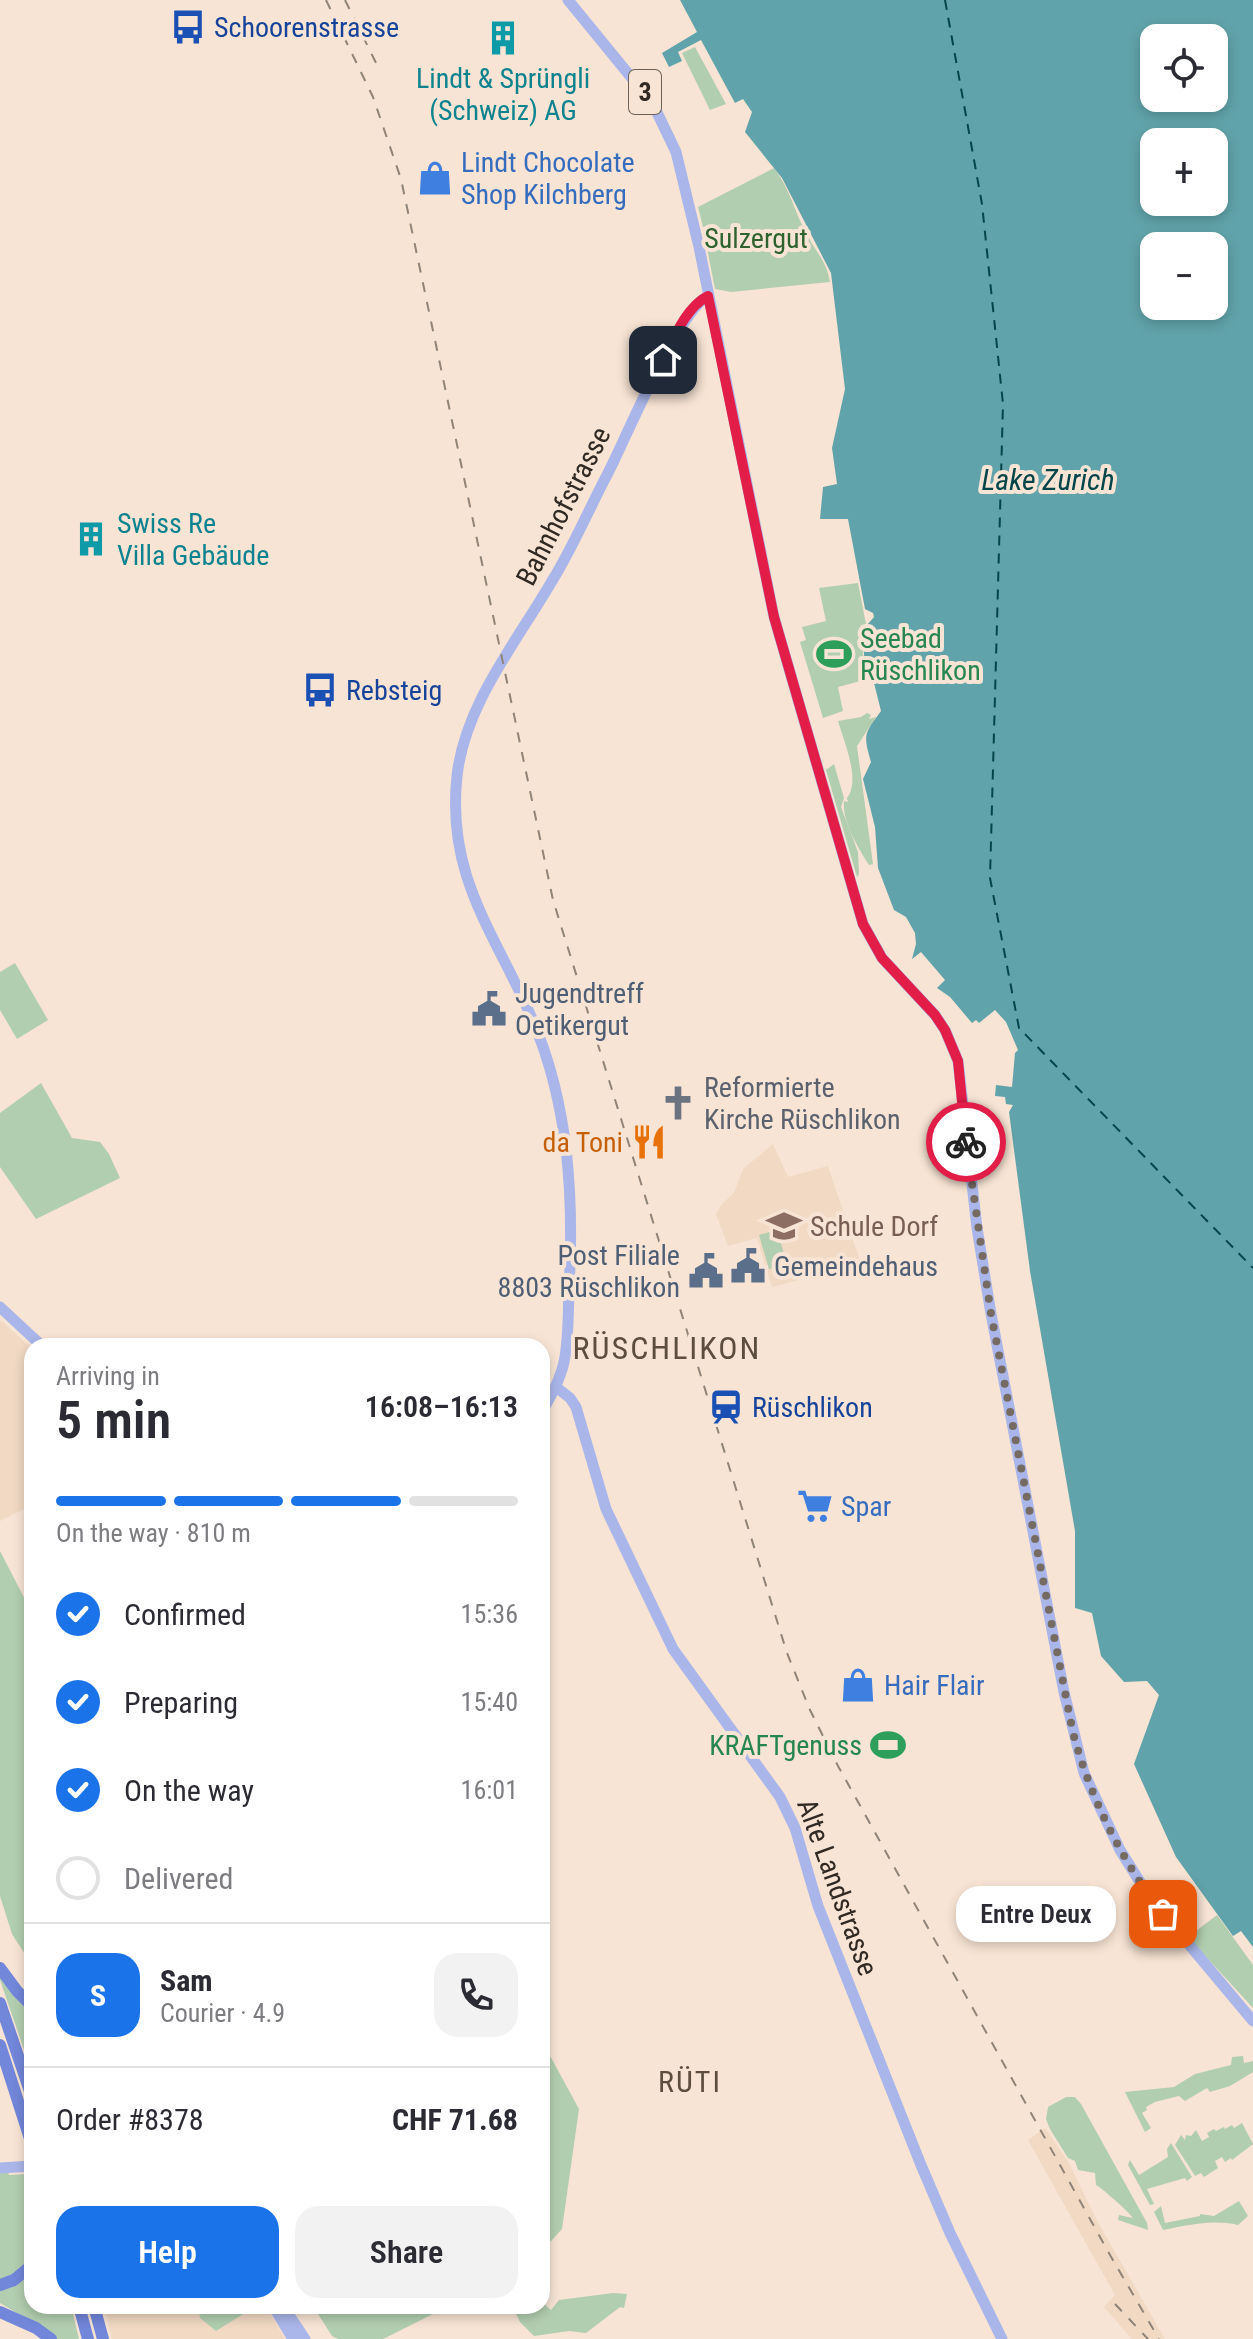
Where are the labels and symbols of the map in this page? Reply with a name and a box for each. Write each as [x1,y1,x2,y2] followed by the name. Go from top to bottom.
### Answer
[169,8,207,46] bus stop icon: Schoorenstrasse
[214,11,399,44] place label: Schoorenstrasse
[484,19,522,57] building icon: Lindt & Sprüngli (Schweiz) AG
[416,62,590,127] place label: Lindt & Sprüngli (Schweiz) AG
[629,70,661,114] road number: 3
[461,146,635,211] place label: Lindt Chocolate Shop Kilchberg
[416,159,454,197] shop icon: Lindt Chocolate Shop Kilchberg
[704,222,808,255] park label: Sulzergut
[629,326,697,394] pin
[509,422,617,591] street label: Bahnhofstrasse
[981,462,1115,497] water label: Lake Zurich
[117,507,269,572] place label: Swiss Re Villa Gebäude
[72,520,110,558] building icon: Swiss Re Villa Gebäude
[860,622,981,687] place label: Seebad Rüschlikon
[815,635,853,673] sports icon: Seebad Rüschlikon
[301,671,339,709] bus stop icon: Rebsteig
[346,674,442,707] place label: Rebsteig
[515,977,644,1042] place label: Jugendtreff Oetikergut
[470,990,508,1028] public building icon: Jugendtreff Oetikergut
[704,1071,901,1136] place label: Reformierte Kirche Rüschlikon
[659,1084,697,1122] church icon: Reformierte Kirche Rüschlikon
[926,1102,1006,1182] courier
[630,1123,668,1161] restaurant icon: da Toni
[543,1126,623,1159] place label: da Toni
[765,1207,803,1245] school or university icon: Schule Dorf
[810,1210,938,1243] place label: Schule Dorf
[498,1239,680,1304] place label: Post Filiale 8803 Rüschlikon
[729,1247,767,1285] public building icon: Gemeindehaus
[774,1250,938,1283] place label: Gemeindehaus
[687,1252,725,1290] public building icon: Post Filiale 8803 Rüschlikon
[573,1329,761,1367] district label: RÜSCHLIKON
[707,1388,745,1426] station icon: Rüschlikon
[752,1391,873,1424] place label: Rüschlikon
[796,1487,834,1525] supermarket icon: Spar
[841,1490,891,1523] place label: Spar
[839,1666,877,1704] shop icon: Hair Flair
[884,1669,984,1702] place label: Hair Flair
[869,1726,907,1764] sports icon: KRAFTgenuss
[709,1729,862,1762] place label: KRAFTgenuss
[790,1794,885,1980] street label: Alte Landstrasse
[1129,1880,1197,1948] pin
[955,1886,1115,1942] callout: Entre Deux
[658,2064,722,2099] district label: RÜTI

